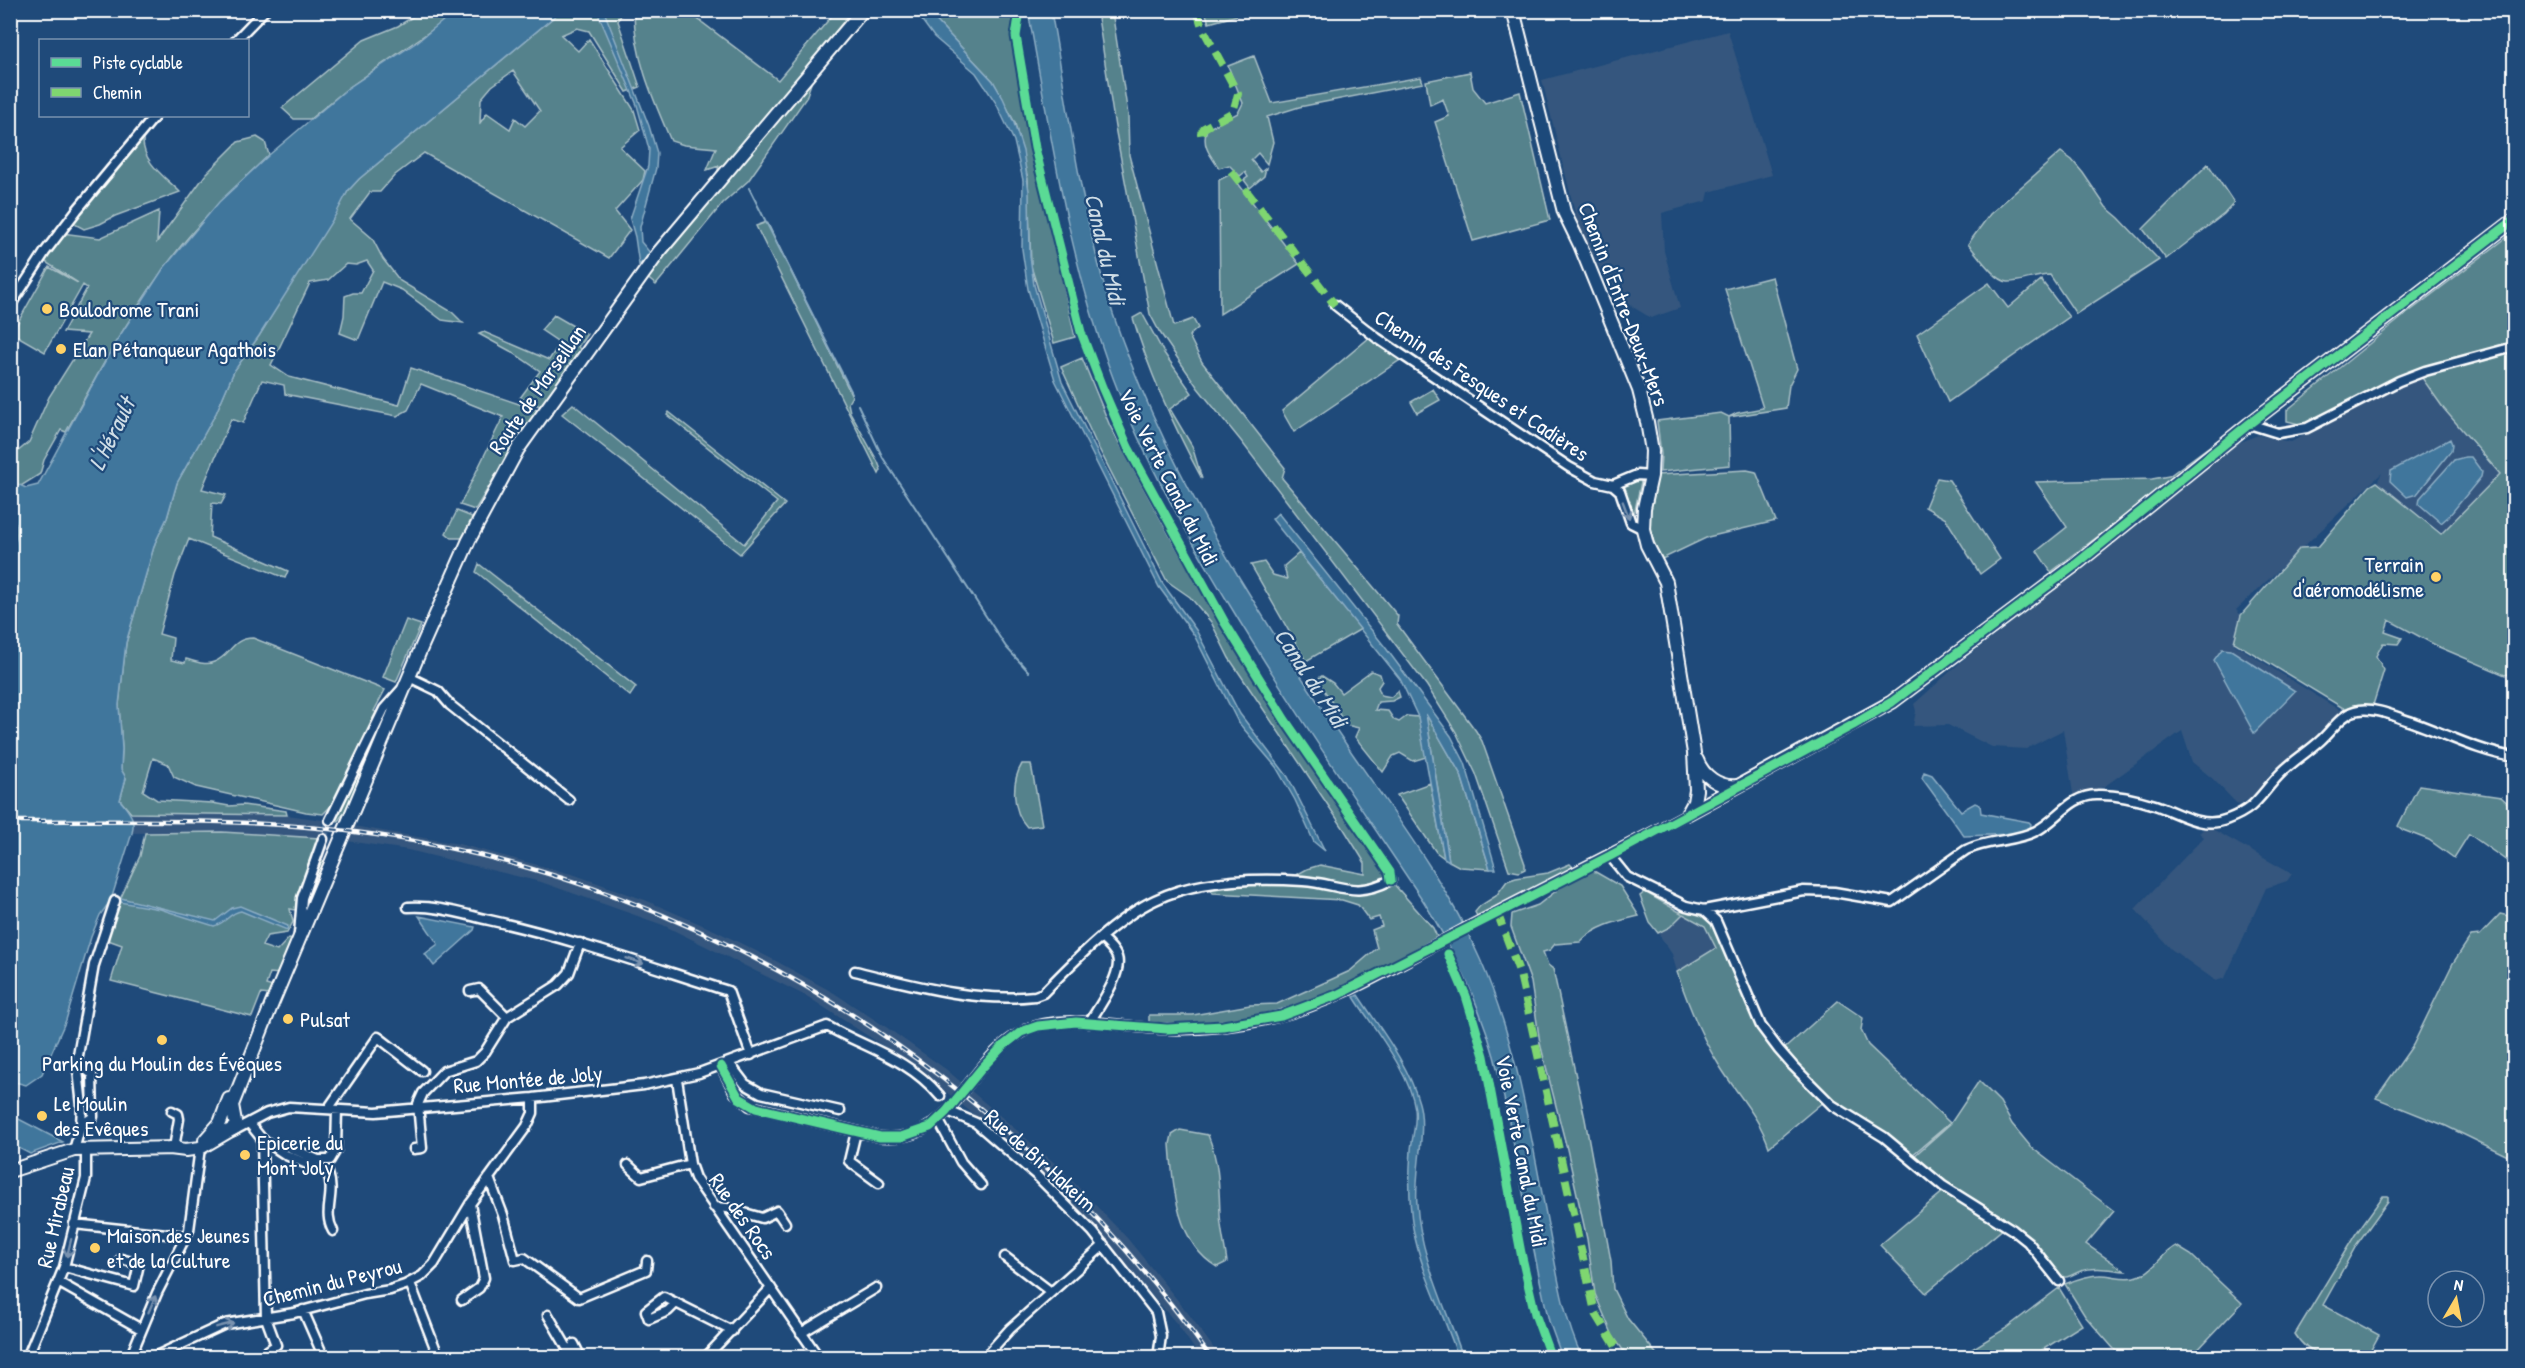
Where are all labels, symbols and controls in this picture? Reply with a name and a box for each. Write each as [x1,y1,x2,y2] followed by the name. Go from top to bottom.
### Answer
[39,39,249,117] legend
[93,50,183,75] text: Piste cyclable
[93,80,142,105] text: Chemin
[1078,190,1135,310] water label: Canal du Midi
[1571,198,1677,410] street label: Chemin d'Entre-Deux-Mers
[59,294,200,324] place label: Boulodrome Trani
[40,302,54,316] marker: Boulodrome Trani
[1369,302,1595,468] street label: Chemin des Fesques et Cadières
[481,318,593,460] street label: Route de Marseillan
[73,334,276,364] place label: Elan Pétanqueur Agathois
[54,342,68,356] marker: Elan Pétanqueur Agathois
[1111,383,1227,571] street label: Voie Verte Canal du Midi
[80,389,144,475] water label: L'Hérault
[1622,500,1633,519] one-way arrow
[2293,549,2424,604] place label: Terrain d'aéromodélisme
[2429,570,2443,584] marker: Terrain d'aéromodélisme
[1267,621,1358,736] water label: Canal du Midi
[625,957,644,968] one-way arrow
[300,1004,350,1034] place label: Pulsat
[281,1012,295,1026] marker: Pulsat
[155,1033,169,1047] marker: Parking du Moulin des Évêques
[42,1048,282,1078] place label: Parking du Moulin des Évêques
[1489,1052,1555,1250] street label: Voie Verte Canal du Midi
[452,1058,604,1100] street label: Rue Montée de Joly
[54,1088,148,1143] place label: Le Moulin des Evêques
[978,1102,1104,1218] street label: Rue de Bir Hakeim
[35,1109,49,1123] marker: Le Moulin des Evêques
[257,1127,343,1182] place label: Epicerie du Mont Joly
[238,1148,252,1162] marker: Epicerie du Mont Joly
[29,1163,81,1271] street label: Rue Mirabeau
[702,1167,784,1265] street label: Rue des Rocs
[107,1220,250,1275] place label: Maison des Jeunes et de la Culture
[63,1238,75,1257] one-way arrow
[88,1241,102,1255] marker: Maison des Jeunes et de la Culture
[259,1250,405,1314] street label: Chemin du Peyrou
[2426,1269,2486,1329] north arrow
[2453,1273,2465,1296] text: N
[147,1295,158,1313] one-way arrow
[215,1319,234,1330] one-way arrow

